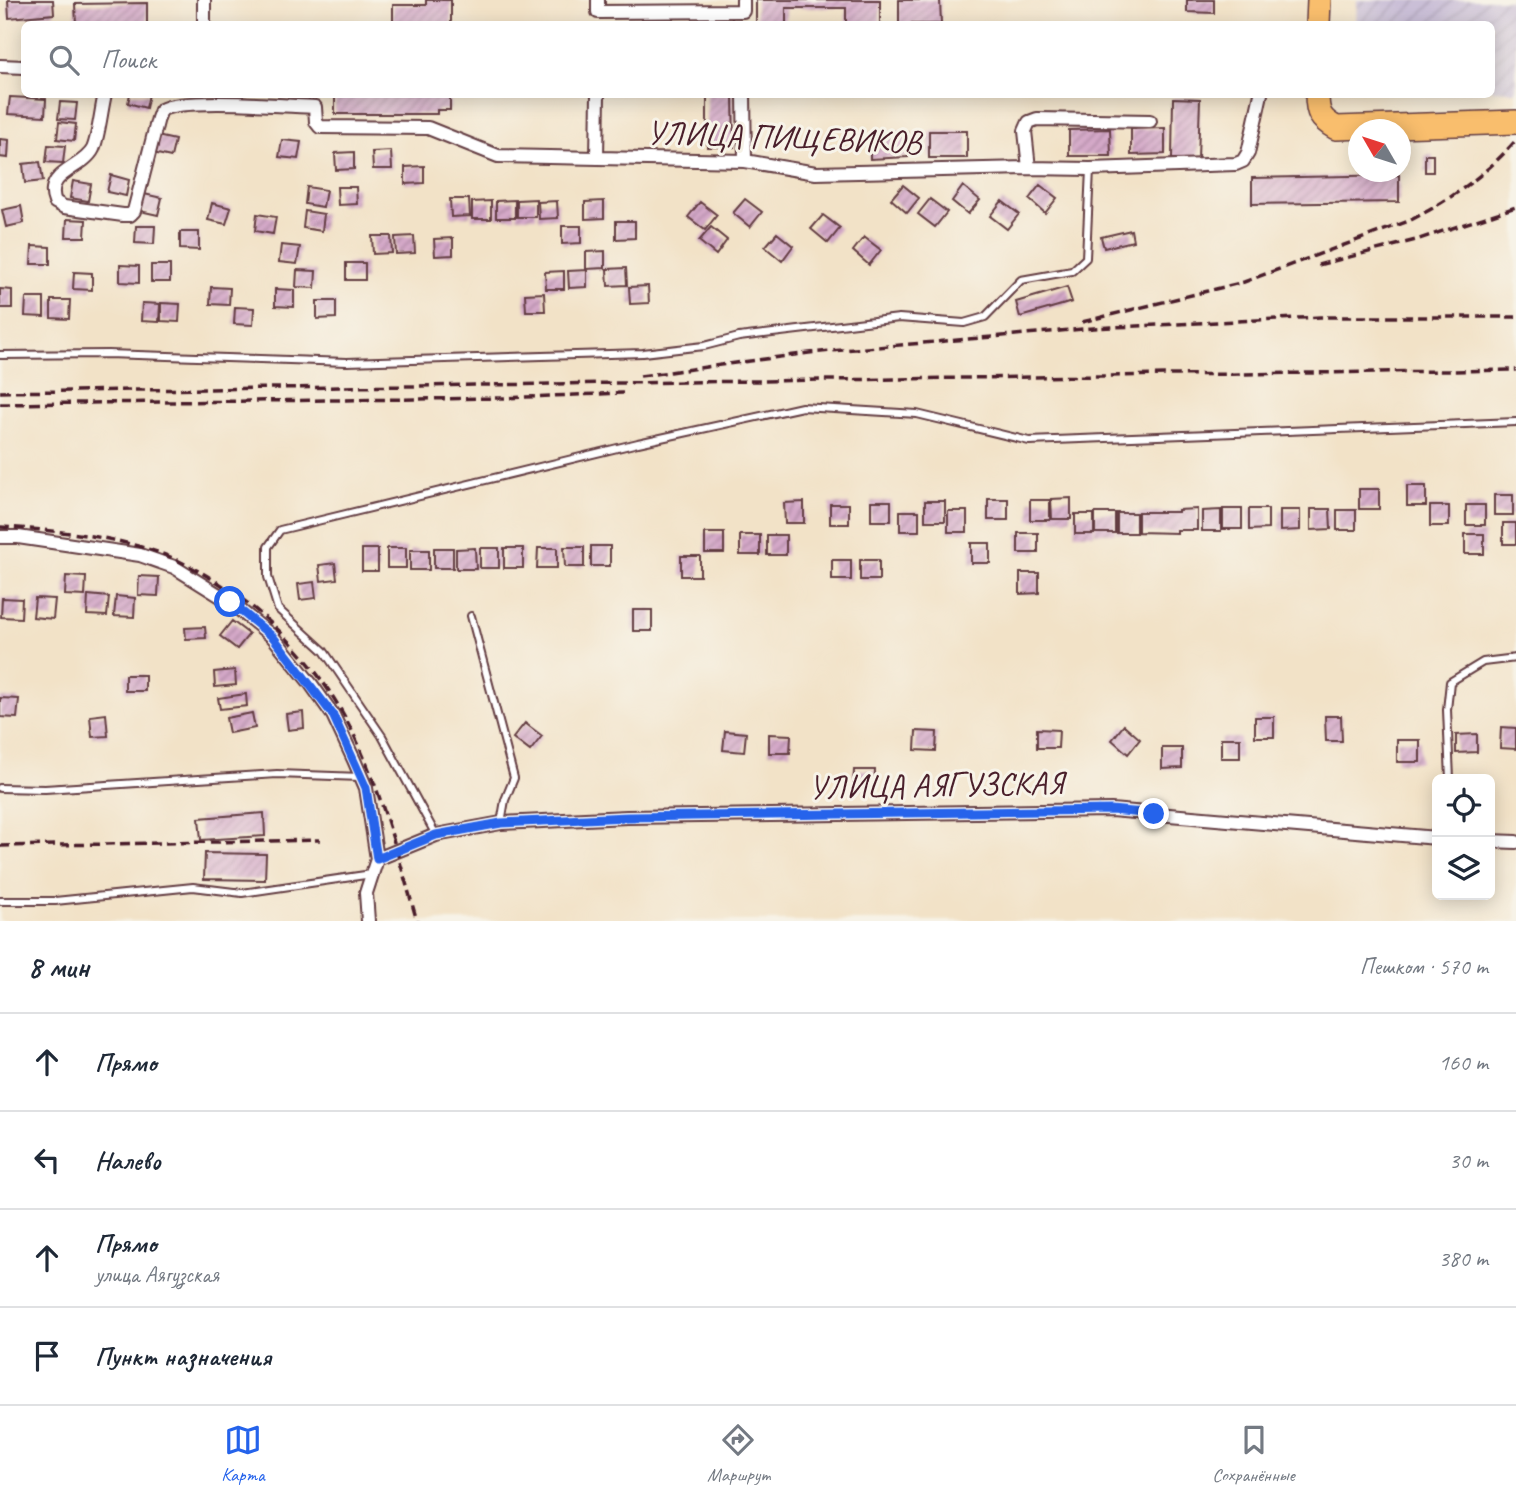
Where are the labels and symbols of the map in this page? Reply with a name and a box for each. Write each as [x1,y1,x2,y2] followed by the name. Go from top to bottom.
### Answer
[646,111,924,163] street label: УЛИЦА ПИЩЕВИКОВ
[1348,119,1411,182] north arrow
[214,586,245,617] route start
[809,762,1069,808] street label: УЛИЦА АЯГУЗСКАЯ
[1138,798,1169,829] route end

